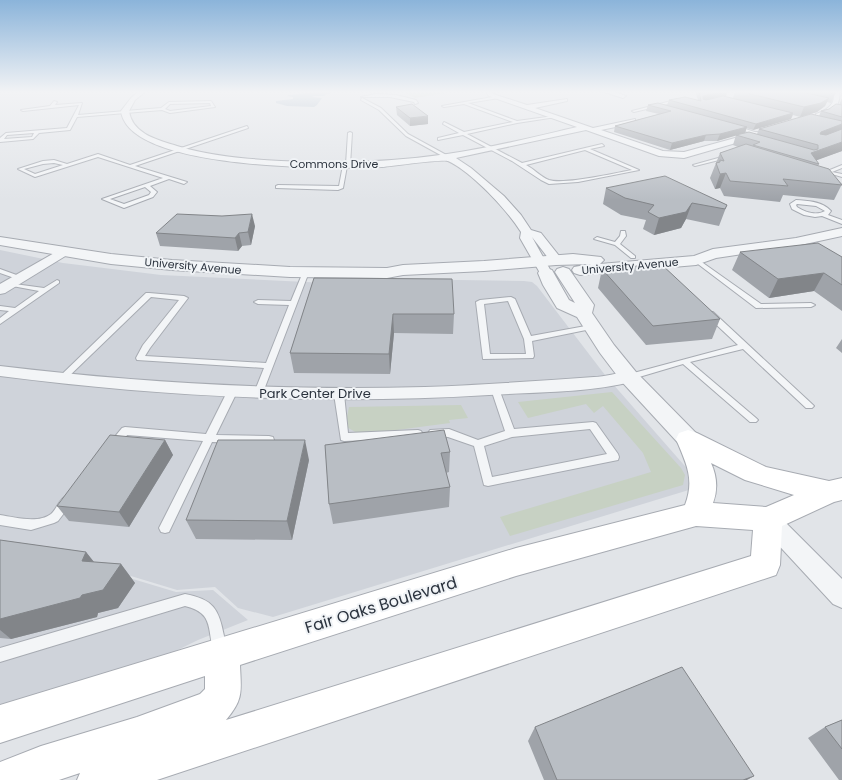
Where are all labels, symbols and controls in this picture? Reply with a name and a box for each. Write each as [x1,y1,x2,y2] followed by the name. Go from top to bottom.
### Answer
[290,156,378,172] street label: Commons Drive
[144,254,242,278] street label: University Avenue
[581,254,679,278] street label: University Avenue
[259,384,371,403] street label: Park Center Drive
[302,571,460,639] street label: Fair Oaks Boulevard

